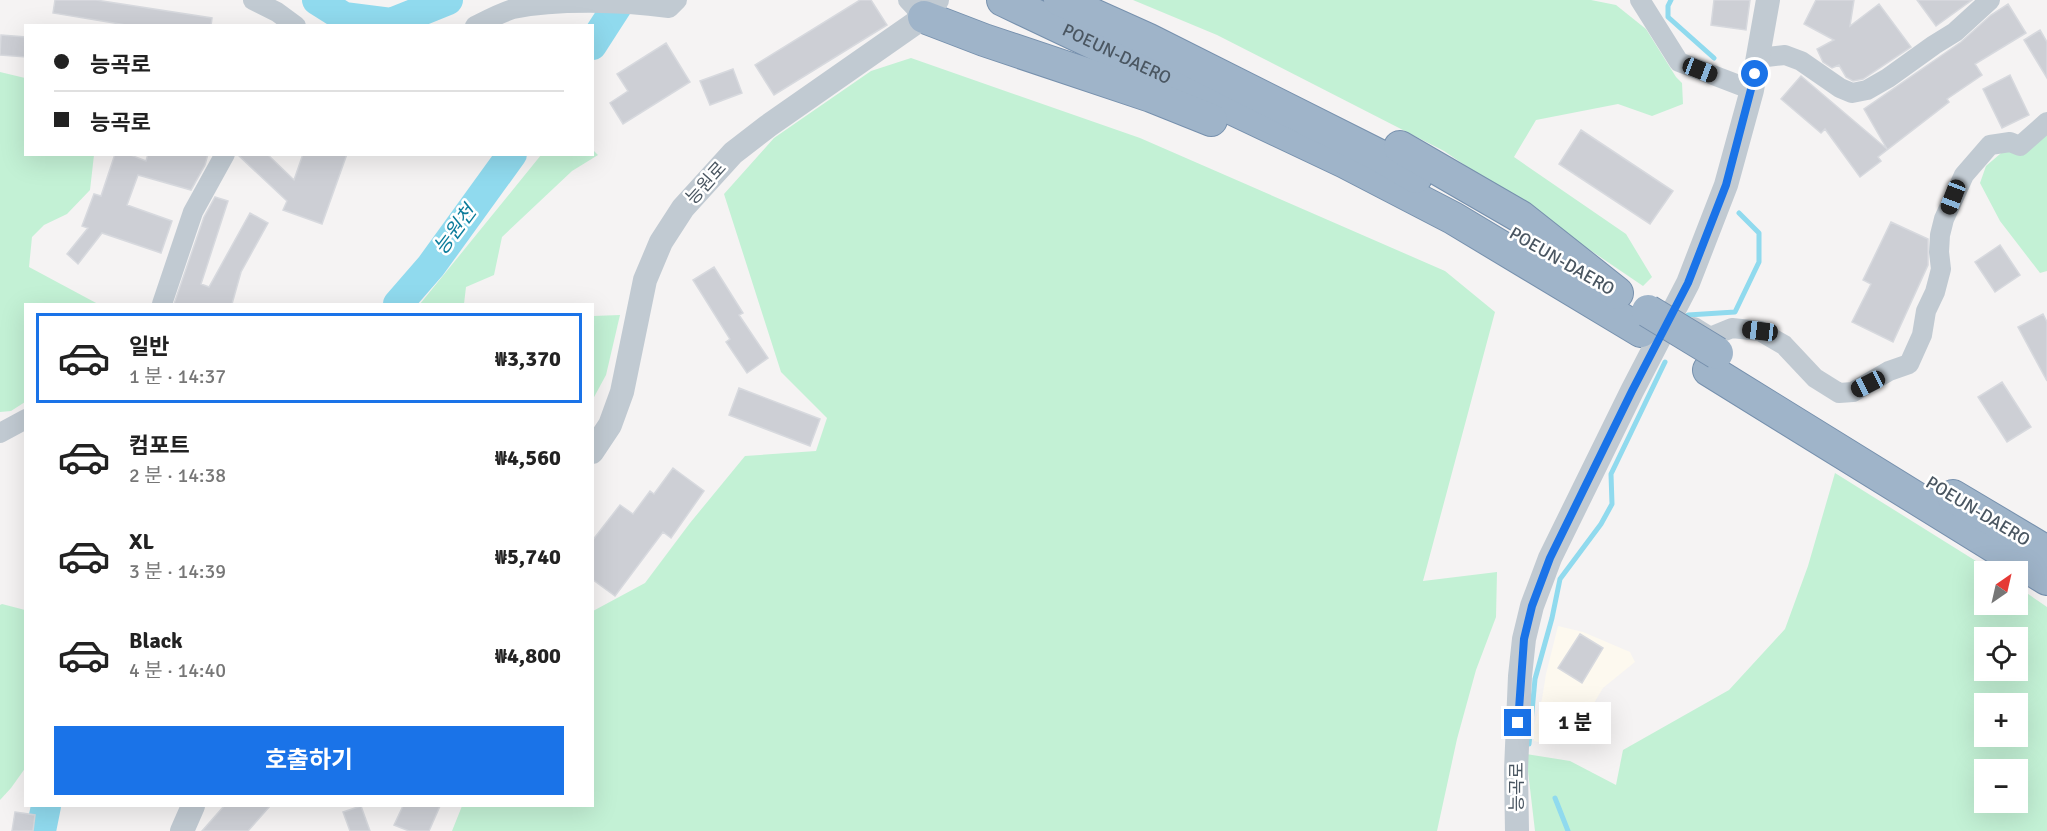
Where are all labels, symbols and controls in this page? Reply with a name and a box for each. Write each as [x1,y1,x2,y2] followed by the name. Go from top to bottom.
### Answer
[1059,19,1175,89] street label: POEUN-DAERO
[90,51,151,78] text: 능곡로
[1680,55,1720,85] car
[1741,60,1768,87] route start
[90,109,151,136] text: 능곡로
[681,157,731,209] street label: 능원로
[1938,177,1968,217] car
[428,198,483,260] water label: 능원천
[1505,222,1619,300] street label: POEUN-DAERO
[1741,320,1779,342] car
[57,331,111,385] icon: car
[129,333,169,360] text: 일반
[495,345,561,372] text: ₩3,370
[129,364,226,389] text: 1 분 · 14:37
[1848,368,1888,400] car
[57,430,111,484] icon: car
[129,432,190,459] text: 컴포트
[495,444,561,471] text: ₩4,560
[129,463,226,488] text: 2 분 · 14:38
[1922,471,2034,551] street label: POEUN-DAERO
[129,528,154,555] text: XL
[57,529,111,583] icon: car
[495,543,561,570] text: ₩5,740
[129,559,226,584] text: 3 분 · 14:39
[1974,561,2028,615] north arrow
[1974,561,2028,813] map controls
[129,627,183,654] text: Black
[1974,627,2028,681] button: locate
[57,628,111,682] icon: car
[495,642,561,669] text: ₩4,800
[129,658,226,683] text: 4 분 · 14:40
[1974,693,2028,747] button: +
[1539,702,1611,744] callout: 1 분
[1504,709,1531,736] route end
[1558,710,1592,735] text: 1 분
[54,726,564,795] button: 호출하기
[1974,759,2028,813] button: −
[1506,762,1528,812] street label: 능곡로

